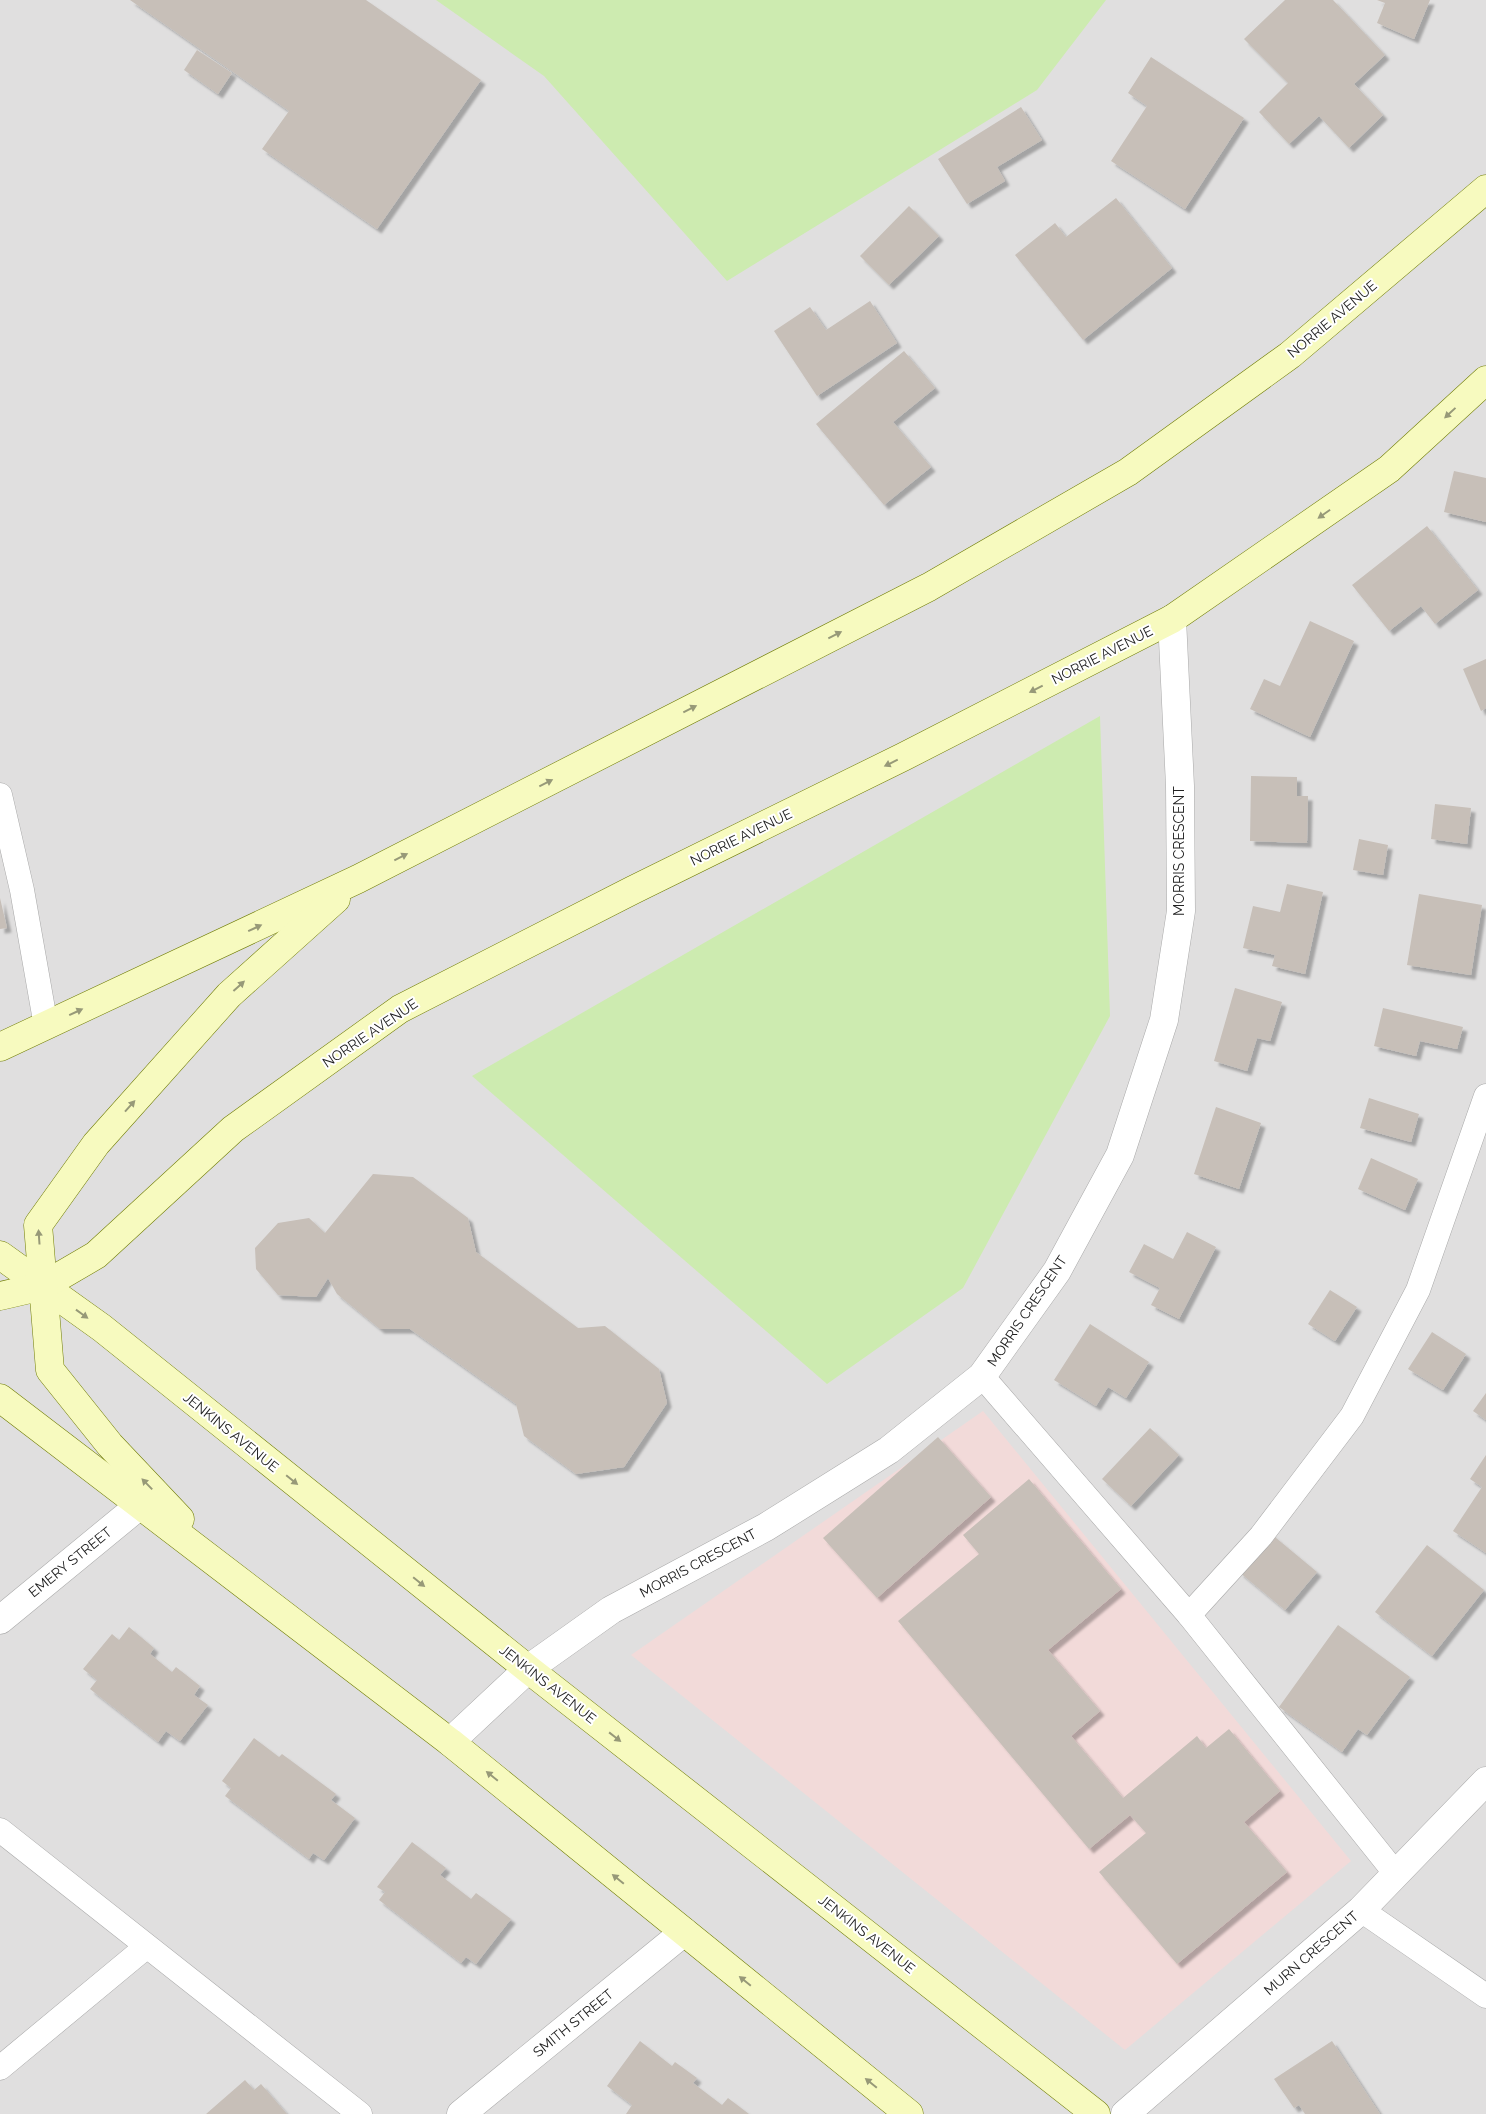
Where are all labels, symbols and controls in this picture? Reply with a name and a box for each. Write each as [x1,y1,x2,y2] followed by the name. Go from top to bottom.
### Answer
[1284,277,1380,361] street label: NORRIE AVENUE
[1445,407,1457,419] one-way arrow
[1317,509,1330,519] one-way arrow
[1049,623,1155,687] street label: NORRIE AVENUE
[828,631,842,639] one-way arrow
[1028,685,1043,693] one-way arrow
[683,705,698,713] one-way arrow
[884,759,898,767] one-way arrow
[539,779,553,787] one-way arrow
[1171,786,1187,916] street label: MORRIS CRESCENT
[687,805,795,869] street label: NORRIE AVENUE
[394,853,408,861] one-way arrow
[247,923,262,932] one-way arrow
[233,980,245,992] one-way arrow
[319,995,421,1071] street label: NORRIE AVENUE
[69,1008,83,1016] one-way arrow
[124,1101,136,1113] one-way arrow
[35,1229,43,1245] one-way arrow
[984,1252,1070,1369] street label: MORRIS CRESCENT
[75,1309,89,1319] one-way arrow
[180,1389,282,1475] street label: JENKINS AVENUE
[285,1475,298,1486] one-way arrow
[141,1478,153,1490] one-way arrow
[25,1523,115,1600] street label: EMERY STREET
[637,1525,759,1601] street label: MORRIS CRESCENT
[412,1576,425,1587] one-way arrow
[497,1642,599,1726] street label: JENKINS AVENUE
[608,1731,621,1742] one-way arrow
[486,1771,499,1782] one-way arrow
[612,1873,625,1884] one-way arrow
[816,1892,918,1976] street label: JENKINS AVENUE
[1261,1907,1362,1998] street label: MURN CRESCENT
[738,1976,751,1987] one-way arrow
[530,1986,617,2060] street label: SMITH STREET
[865,2078,878,2089] one-way arrow

